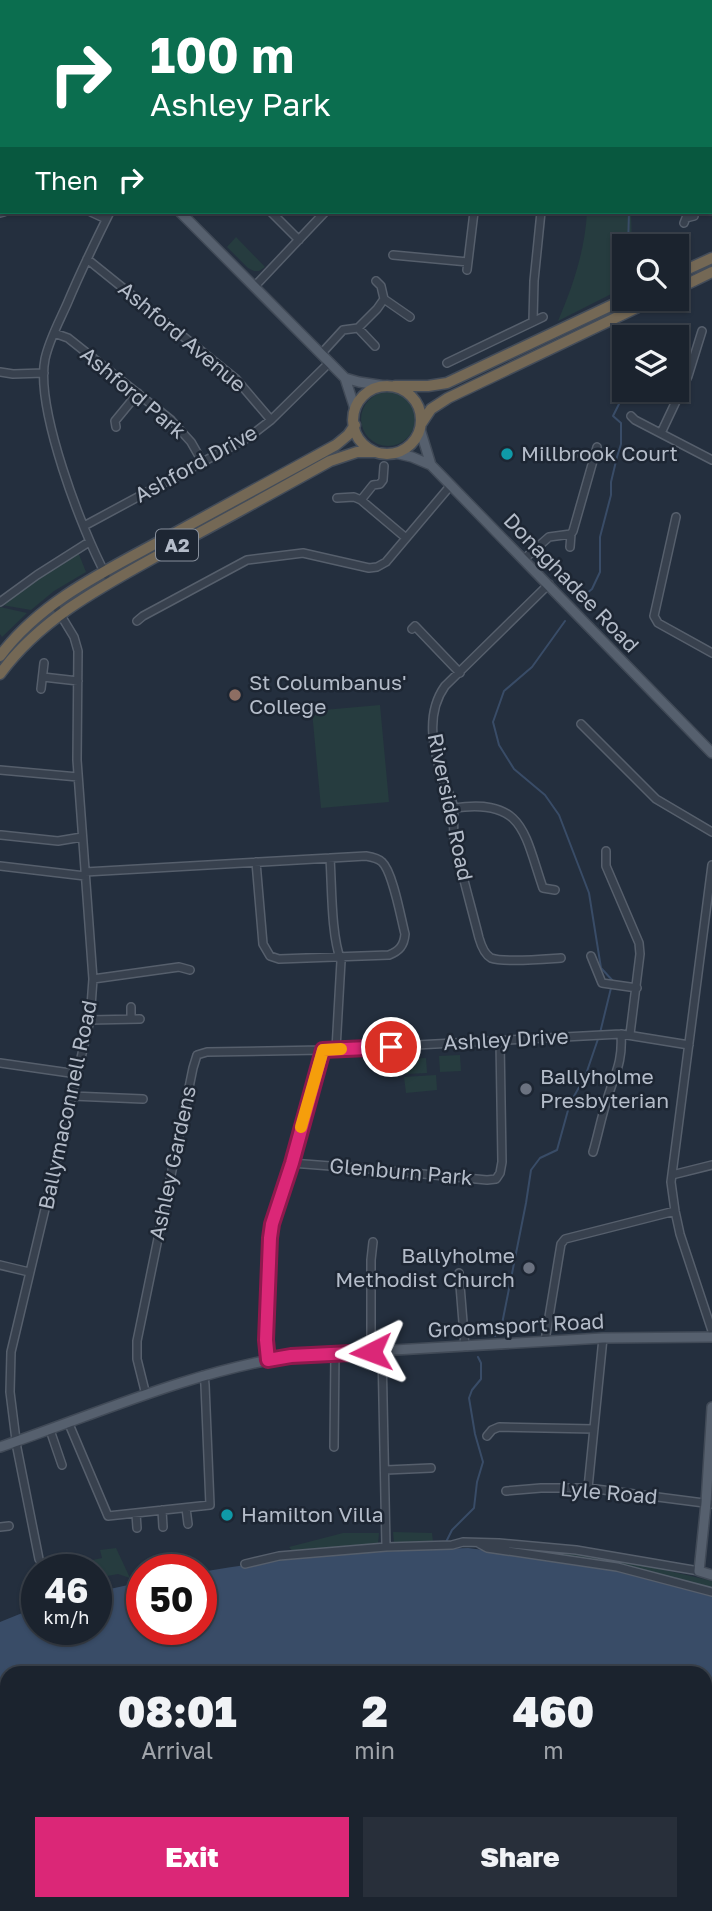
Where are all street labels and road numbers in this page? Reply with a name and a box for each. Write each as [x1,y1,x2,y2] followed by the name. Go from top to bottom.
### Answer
[114,275,252,397] street label: Ashford Avenue
[76,341,192,444] street label: Ashford Park
[130,419,261,508] street label: Ashford Drive
[499,507,645,657] street label: Donaghadee Road
[156,530,198,560] road number: A2
[423,731,479,883] street label: Riverside Road
[32,998,102,1212] street label: Ballymaconnell Road
[443,1023,569,1055] street label: Ashley Drive
[143,1083,201,1242] street label: Ashley Gardens
[328,1152,474,1190] street label: Glenburn Park
[427,1307,605,1343] street label: Groomsport Road
[559,1475,659,1509] street label: Lyle Road

